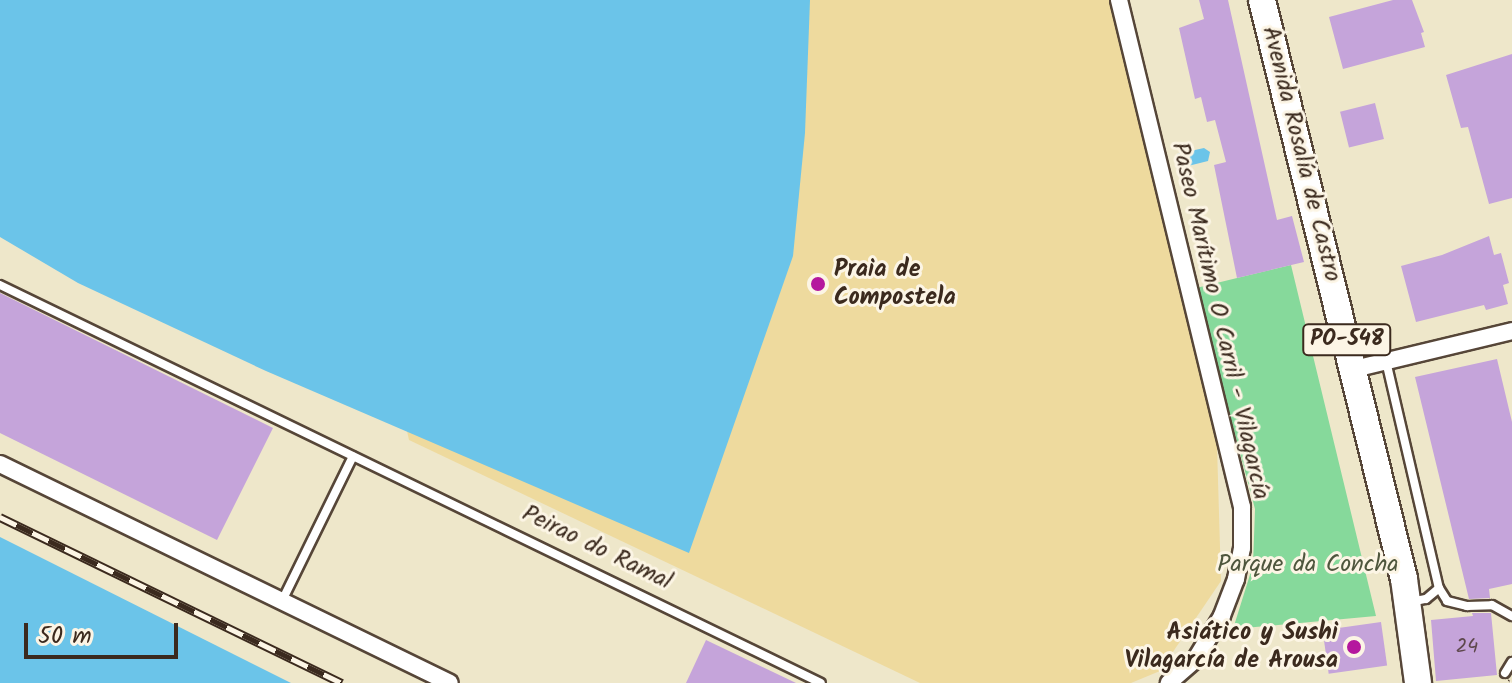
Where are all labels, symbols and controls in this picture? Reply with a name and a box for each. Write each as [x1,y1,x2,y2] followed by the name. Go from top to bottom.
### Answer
[1255,23,1347,285] street label: Avenida Rosalía de Castro
[1165,140,1275,502] street label: Paseo Marítimo O Carril - Vilagarcía
[834,256,956,312] place label: Praia de Compostela
[809,275,827,293] marker: Praia de Compostela
[1301,322,1393,358] road number: PO-548
[517,499,677,597] street label: Peirao do Ramal
[1217,551,1399,579] park label: Parque da Concha
[28,607,182,657] scale bar
[38,617,92,656] text: 50 m
[1125,619,1338,675] place label: Asiático y Sushi Vilagarcía de Arousa
[1456,635,1478,659] house number: 24
[1345,638,1363,656] marker: Asiático y Sushi Vilagarcía de Arousa

